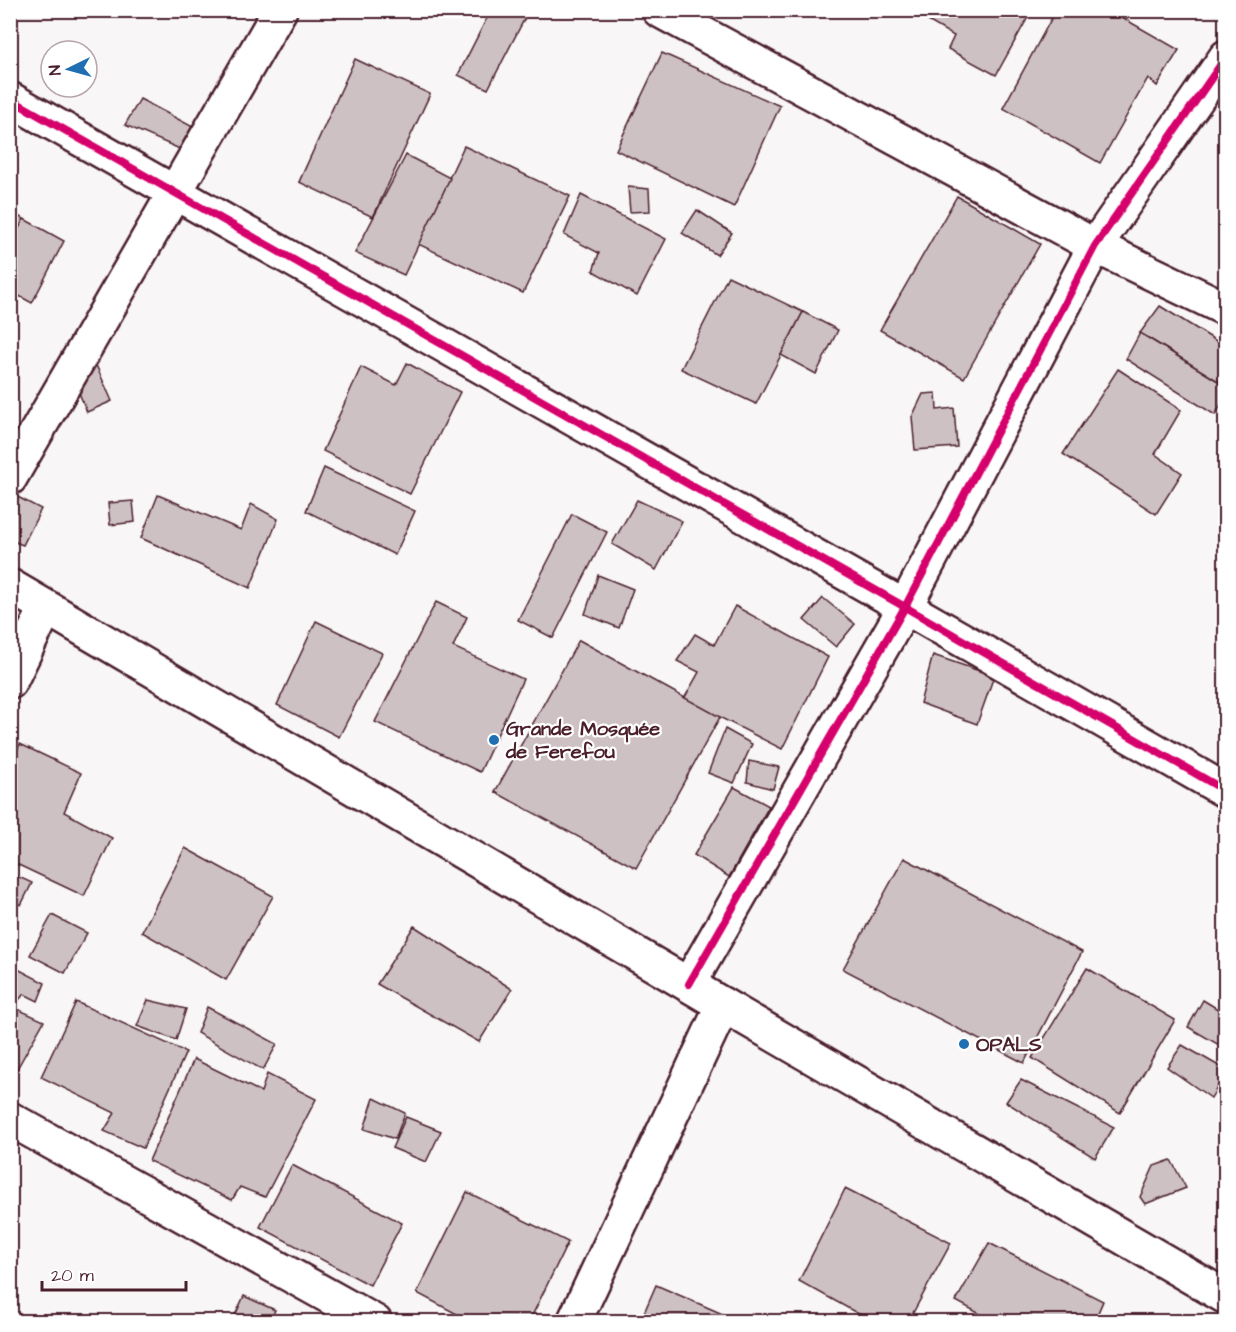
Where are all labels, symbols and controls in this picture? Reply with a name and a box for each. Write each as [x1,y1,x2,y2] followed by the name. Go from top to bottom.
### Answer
[39,39,99,99] north arrow
[44,64,66,76] text: N
[505,715,660,766] place label: Grande Mosquée de Ferefou
[487,733,501,747] marker: Grande Mosquée de Ferefou
[976,1031,1042,1059] place label: OPALS
[957,1037,971,1051] marker: OPALS
[42,1254,186,1292] scale bar
[51,1263,94,1288] text: 20 m

